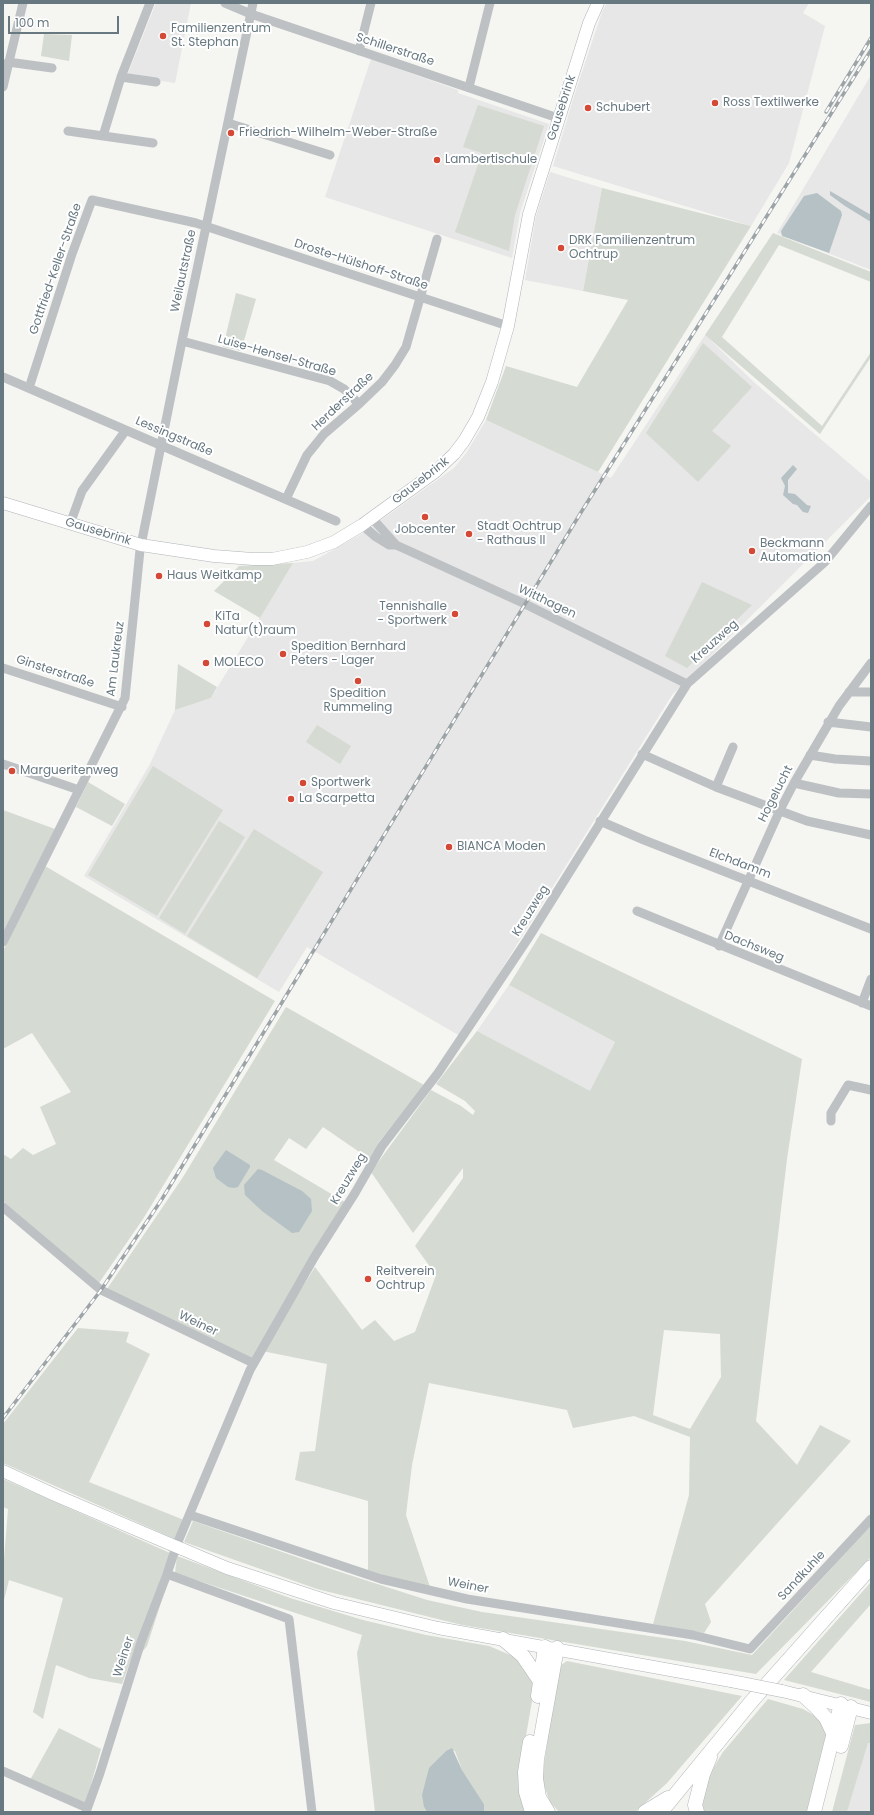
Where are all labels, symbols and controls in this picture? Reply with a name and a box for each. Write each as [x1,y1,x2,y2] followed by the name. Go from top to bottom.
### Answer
[10,8,121,34] scale bar
[15,14,49,31] text: 100 m
[171,22,271,50] place label: Familienzentrum St. Stephan
[158,31,168,41] marker: Familienzentrum St. Stephan
[354,31,436,69] street label: Schillerstraße
[545,73,579,143] street label: Gausebrink
[723,96,819,110] place label: Ross Textilwerke
[710,98,720,108] marker: Ross Textilwerke
[596,101,650,115] place label: Schubert
[583,103,593,113] marker: Schubert
[239,126,437,140] place label: Friedrich-Wilhelm-Weber-Straße
[226,128,236,138] marker: Friedrich-Wilhelm-Weber-Straße
[445,153,537,167] place label: Lambertischule
[432,155,442,165] marker: Lambertischule
[27,201,85,337] street label: Gottfried-Keller-Straße
[168,228,200,314] street label: Weilautstraße
[569,234,695,262] place label: DRK Familienzentrum Ochtrup
[292,237,430,293] street label: Droste-Hülshoff-Straße
[556,243,566,253] marker: DRK Familienzentrum Ochtrup
[216,332,338,380] street label: Luise-Hensel-Straße
[309,370,377,434] street label: Herderstraße
[133,414,215,460] street label: Lessingstraße
[390,454,452,508] street label: Gausebrink
[420,512,430,522] marker: Jobcenter
[63,515,133,549] street label: Gausebrink
[477,520,561,548] place label: Stadt Ochtrup - Rathaus II
[395,523,455,537] place label: Jobcenter
[464,529,474,539] marker: Stadt Ochtrup - Rathaus II
[760,537,831,565] place label: Beckmann Automation
[747,546,757,556] marker: Beckmann Automation
[167,569,262,583] place label: Haus Weitkamp
[154,571,164,581] marker: Haus Weitkamp
[516,582,578,622] street label: Witthagen
[378,600,447,628] place label: Tennishalle - Sportwerk
[450,609,460,619] marker: Tennishalle - Sportwerk
[215,610,296,638] place label: KiTa Natur(t)raum
[689,617,741,667] street label: Kreuzweg
[202,619,212,629] marker: KiTa Natur(t)raum
[104,620,128,698] street label: Am Laukreuz
[291,640,406,668] place label: Spedition Bernhard Peters - Lager
[278,649,288,659] marker: Spedition Bernhard Peters - Lager
[14,653,96,691] street label: Ginsterstraße
[214,656,264,670] place label: MOLECO
[201,658,211,668] marker: MOLECO
[353,676,363,686] marker: Spedition Rummeling
[324,687,392,715] place label: Spedition Rummeling
[756,763,796,825] street label: Hogelucht
[20,764,118,778] place label: Margueritenweg
[7,766,17,776] marker: Margueritenweg
[311,776,371,790] place label: Sportwerk
[298,778,308,788] marker: Sportwerk
[299,792,375,806] place label: La Scarpetta
[286,794,296,804] marker: La Scarpetta
[457,840,546,854] place label: BIANCA Moden
[444,842,454,852] marker: BIANCA Moden
[707,846,773,882] street label: Elchdamm
[510,883,552,939] street label: Kreuzweg
[722,928,786,966] street label: Dachsweg
[328,1151,370,1207] street label: Kreuzweg
[376,1265,435,1293] place label: Reitverein Ochtrup
[363,1274,373,1284] marker: Reitverein Ochtrup
[176,1308,220,1340] street label: Weiner
[775,1548,829,1604] street label: Sandkuhle
[446,1575,490,1597] street label: Weiner
[111,1635,137,1679] street label: Weiner

